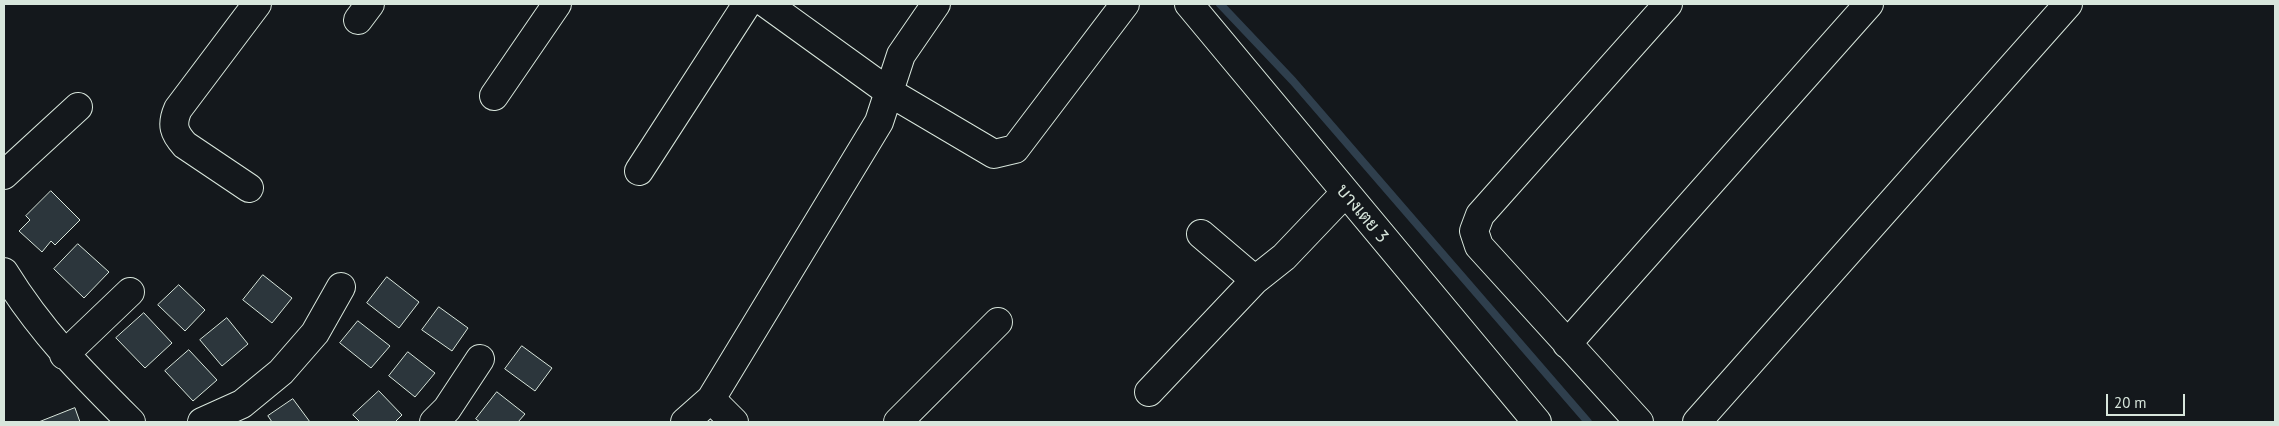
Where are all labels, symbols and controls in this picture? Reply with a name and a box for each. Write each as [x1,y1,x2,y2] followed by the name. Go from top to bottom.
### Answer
[1331,180,1393,248] street label: บางเตย 3
[2109,384,2188,416] scale bar
[2114,393,2147,412] text: 20 m

